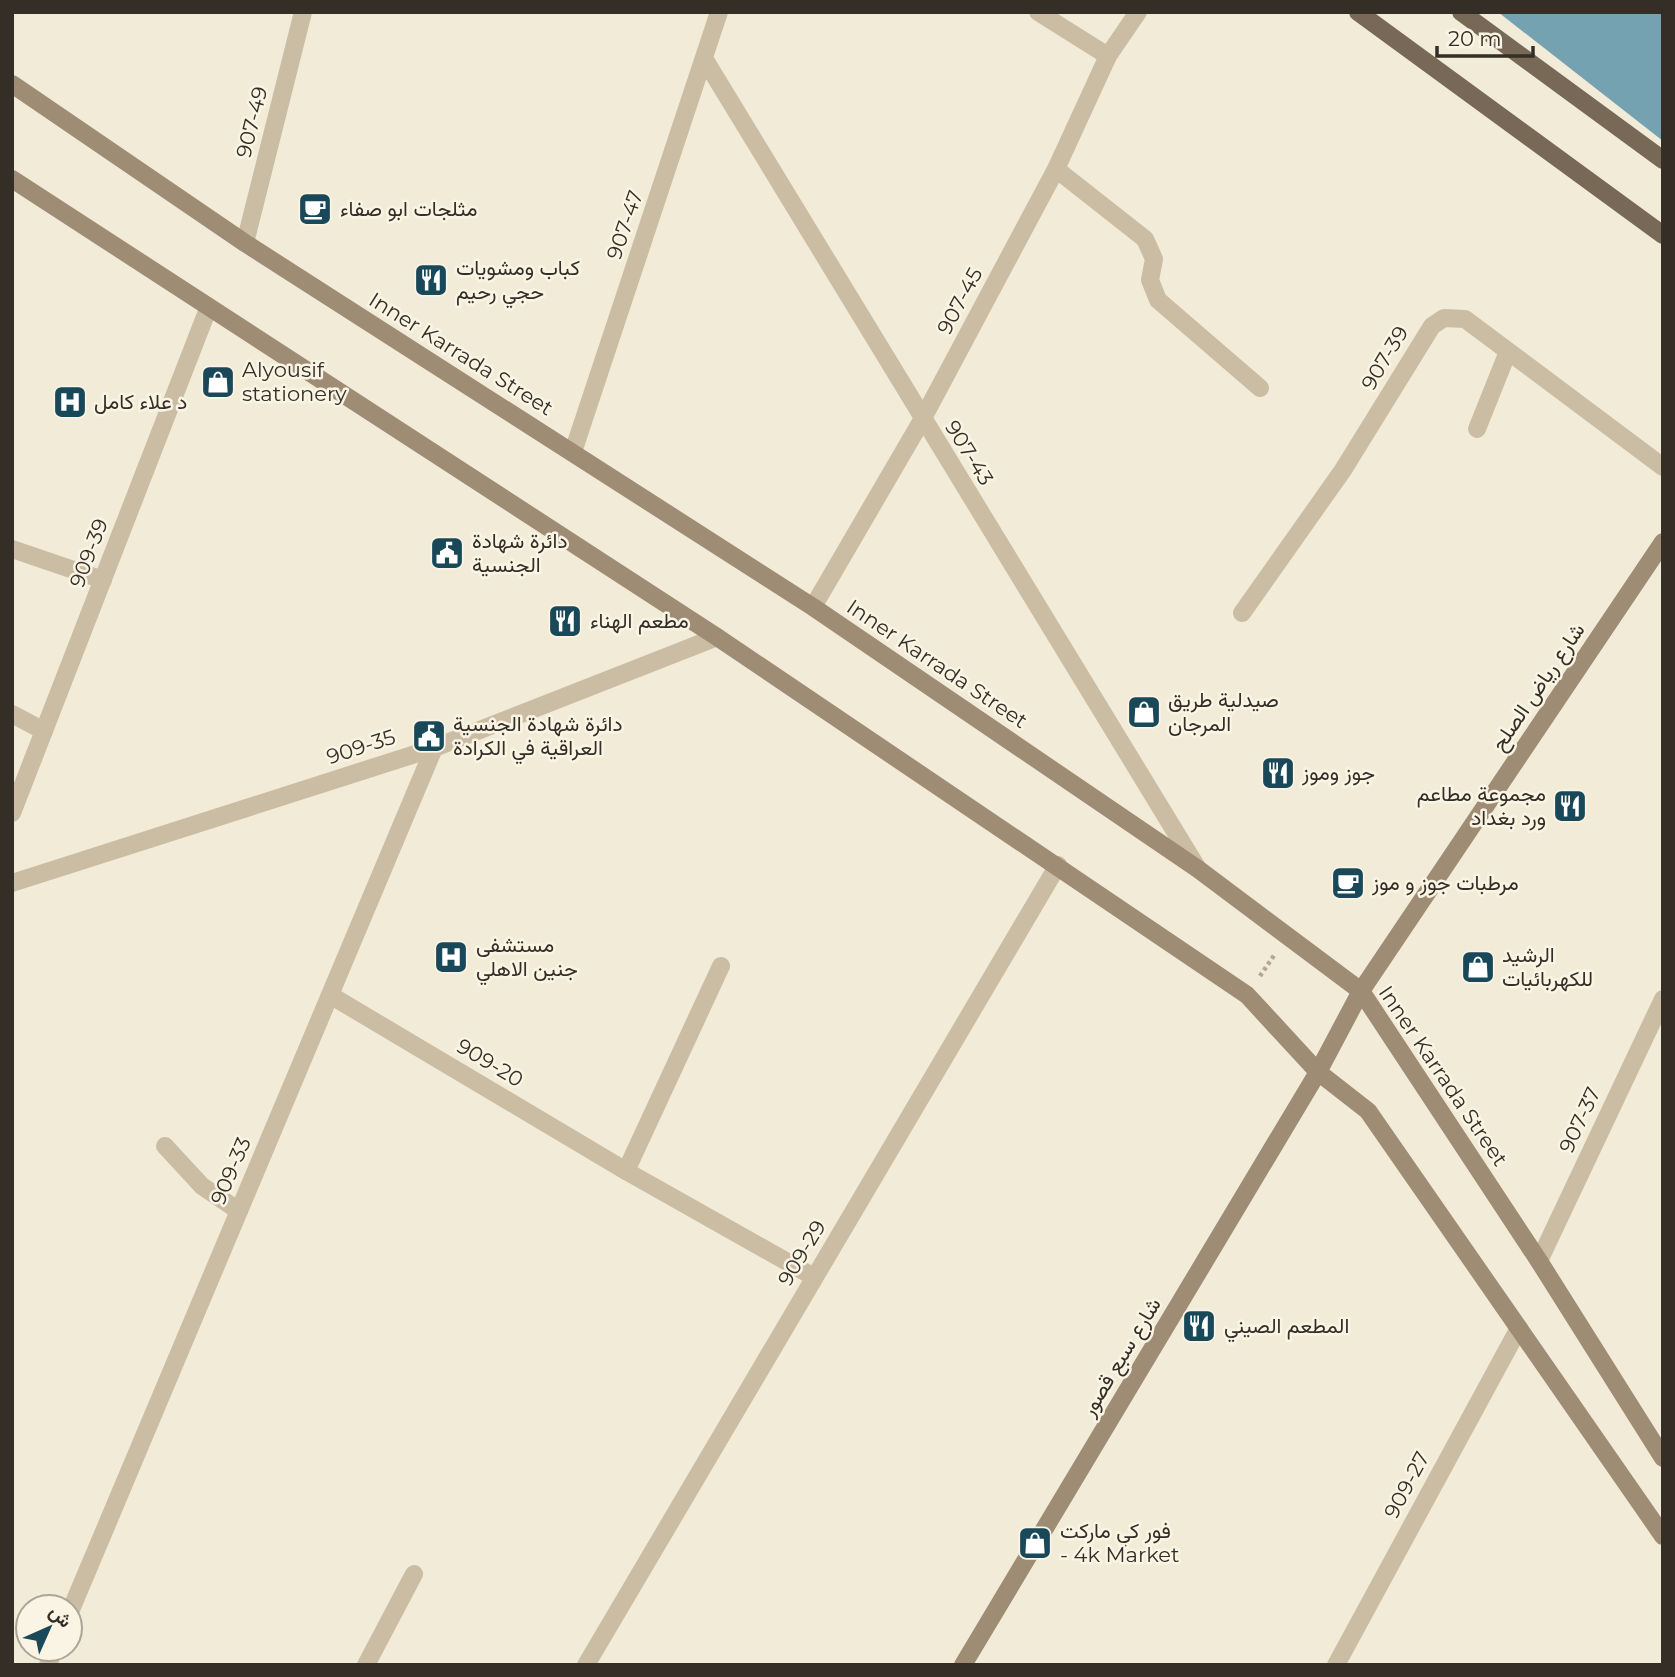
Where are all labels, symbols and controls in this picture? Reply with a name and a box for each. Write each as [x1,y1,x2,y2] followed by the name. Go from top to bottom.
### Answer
[1437,14,1533,58] scale bar
[1448,26,1502,51] text: 20 m
[231,84,272,160] street label: 907-49
[601,187,648,263] street label: 907-47
[296,190,334,228] cafe icon: مثلجات ابو صفاء
[340,196,478,222] place label: مثلجات ابو صفاء
[456,255,580,309] place label: كباب ومشويات حجي رحيم
[412,261,450,299] restaurant icon: كباب ومشويات حجي رحيم
[932,263,987,338] street label: 907-45
[365,287,558,420] street label: Inner Karrada Street
[1356,321,1413,394] street label: 907-39
[242,357,347,406] place label: Alyousif stationery
[199,363,237,401] shop icon: Alyousif stationery
[51,383,89,421] hospital icon: د علاء كامل
[94,389,187,414] place label: د علاء كامل
[940,416,999,490] street label: 907-43
[64,515,113,591] street label: 909-39
[472,528,567,577] place label: دائرة شهادة الجنسية
[428,534,466,572] public building icon: دائرة شهادة الجنسية
[842,594,1032,733] street label: Inner Karrada Street
[546,602,584,640] restaurant icon: مطعم الهناء
[590,608,689,635] place label: مطعم الهناء
[1486,618,1591,756] street label: شارع رياض الصلح
[1168,687,1279,737] place label: صيدلية طريق المرجان
[1125,693,1163,731] shop icon: صيدلية طريق المرجان
[453,711,623,765] place label: دائرة شهادة الجنسية العراقية في الكرادة
[410,717,448,755] public building icon: دائرة شهادة الجنسية العراقية في الكرادة
[323,724,398,769] street label: 909-35
[1259,754,1297,792] restaurant icon: جوز وموز
[1301,760,1375,786] place label: جوز وموز
[1417,781,1546,831] place label: مجموعة مطاعم ورد بغداد
[1551,787,1589,825] restaurant icon: مجموعة مطاعم ورد بغداد
[1329,864,1367,902] cafe icon: مرطبات جوز و موز
[1371,870,1519,896] place label: مرطبات جوز و موز
[476,932,578,986] place label: مستشفى جنين الاهلي
[432,938,470,976] hospital icon: مستشفى جنين الاهلي
[1502,942,1593,992] place label: الرشيد للكهربائيات
[1459,948,1497,986] shop icon: الرشيد للكهربائيات
[1374,981,1513,1171] street label: Inner Karrada Street
[452,1033,528,1092] street label: 909-20
[1554,1083,1606,1157] street label: 907-37
[205,1133,256,1208] street label: 909-33
[772,1215,831,1290] street label: 909-29
[1075,1293,1167,1422] street label: شارع سبع قصور
[1180,1307,1218,1345] restaurant icon: المطعم الصيني
[1224,1313,1349,1343] place label: المطعم الصيني
[1379,1447,1434,1522] street label: 909-27
[1060,1518,1180,1567] place label: فور كي ماركت - 4k Market
[1016,1524,1054,1562] shop icon: فور كي ماركت - 4k Market
[14,1593,84,1663] north arrow
[44,1600,77,1633] text: ش

